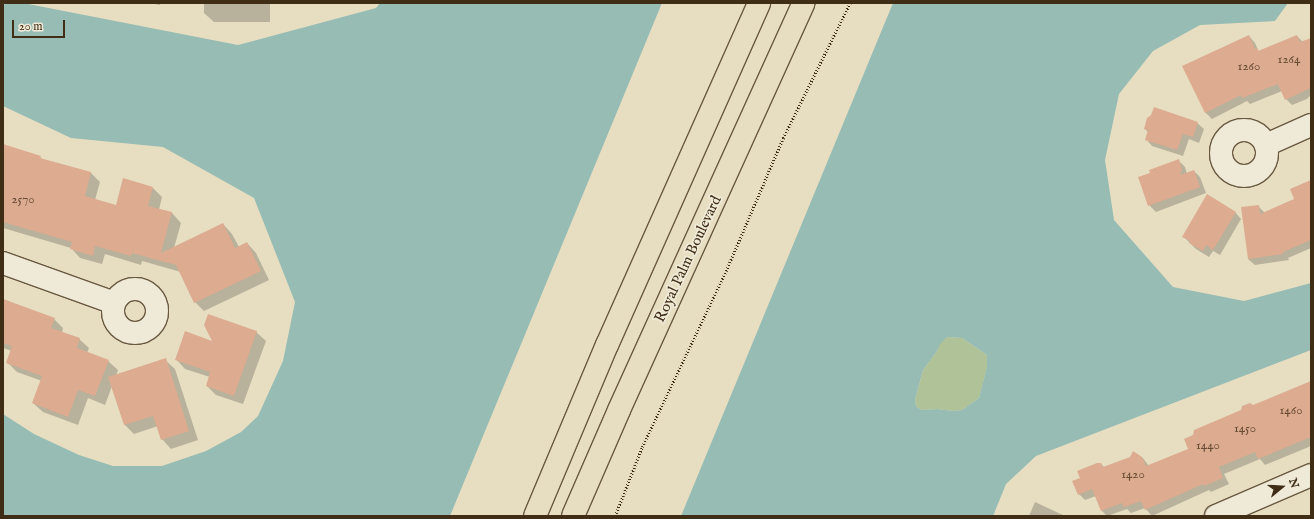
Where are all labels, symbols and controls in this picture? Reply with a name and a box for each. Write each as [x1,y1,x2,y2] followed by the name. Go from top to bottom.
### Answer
[14,12,67,38] scale bar
[19,19,42,34] text: 20 m
[1278,52,1300,68] house number: 1264
[1238,59,1260,75] house number: 1260
[11,192,35,208] house number: 2570
[651,193,725,325] street label: Royal Palm Boulevard
[1279,403,1303,419] house number: 1460
[1234,421,1256,437] house number: 1450
[1196,438,1220,454] house number: 1440
[1121,467,1145,483] house number: 1420
[1262,467,1302,507] north arrow
[1285,477,1302,490] text: N

